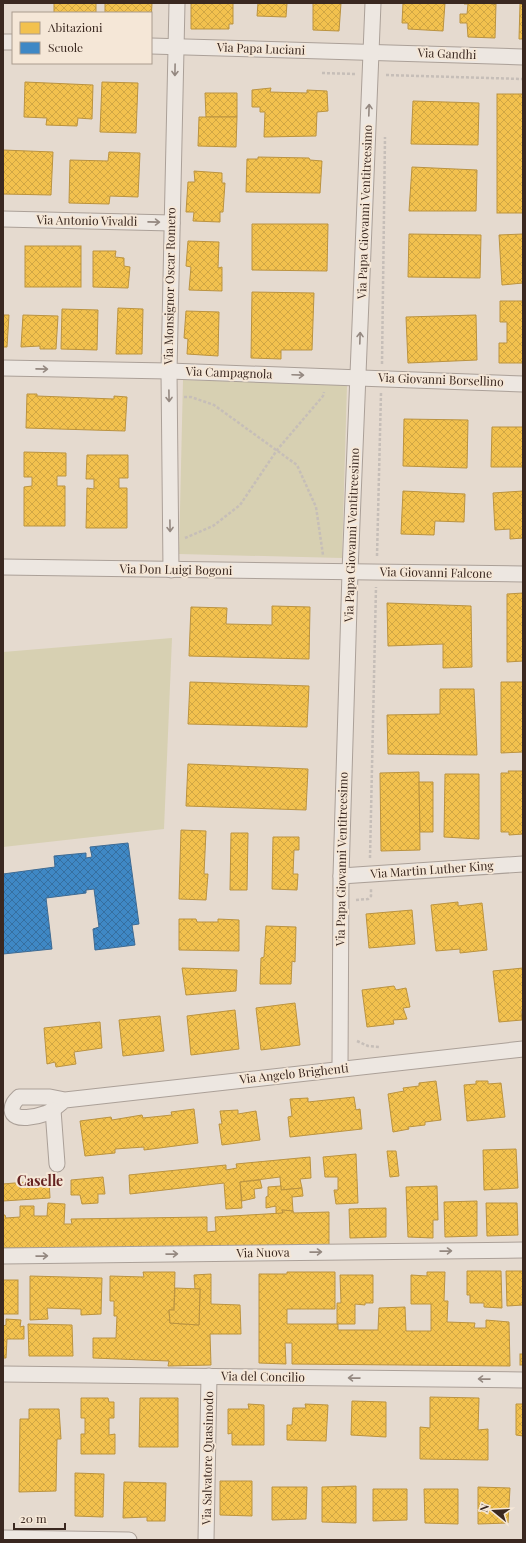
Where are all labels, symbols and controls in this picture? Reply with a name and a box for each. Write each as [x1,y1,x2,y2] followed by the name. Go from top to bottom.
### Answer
[12,12,152,64] legend
[47,19,103,35] text: Abitazioni
[216,38,306,58] street label: Via Papa Luciani
[48,39,83,55] text: Scuole
[416,44,477,62] street label: Via Gandhi
[171,63,179,76] one-way arrow
[366,104,373,117] one-way arrow
[353,124,375,300] street label: Via Papa Giovanni Ventitreesimo
[160,207,178,366] street label: Via Monsignor Oscar Romero
[35,211,138,229] street label: Via Antonio Vivaldi
[147,219,160,226] one-way arrow
[356,332,364,345] one-way arrow
[184,362,273,382] street label: Via Campagnola
[35,365,48,373] one-way arrow
[377,369,504,389] street label: Via Giovanni Borsellino
[291,371,304,379] one-way arrow
[165,389,173,402] one-way arrow
[340,447,362,623] street label: Via Papa Giovanni Ventitreesimo
[166,519,174,532] one-way arrow
[118,560,233,578] street label: Via Don Luigi Bogoni
[379,563,492,581] street label: Via Giovanni Falcone
[331,771,351,947] street label: Via Papa Giovanni Ventitreesimo
[369,857,495,881] street label: Via Martin Luther King
[238,1059,350,1087] street label: Via Angelo Brighenti
[17,1171,63,1190] district label: Caselle
[235,1244,290,1260] street label: Via Nuova
[439,1247,452,1255] one-way arrow
[309,1248,322,1256] one-way arrow
[165,1250,178,1258] one-way arrow
[35,1252,48,1260] one-way arrow
[220,1367,306,1385] street label: Via del Concilio
[348,1374,361,1382] one-way arrow
[478,1376,491,1383] one-way arrow
[198,1391,216,1526] street label: Via Salvatore Quasimodo
[474,1491,514,1531] north arrow
[476,1502,492,1514] text: N
[14,1505,65,1531] scale bar
[20,1510,47,1526] text: 20 m

